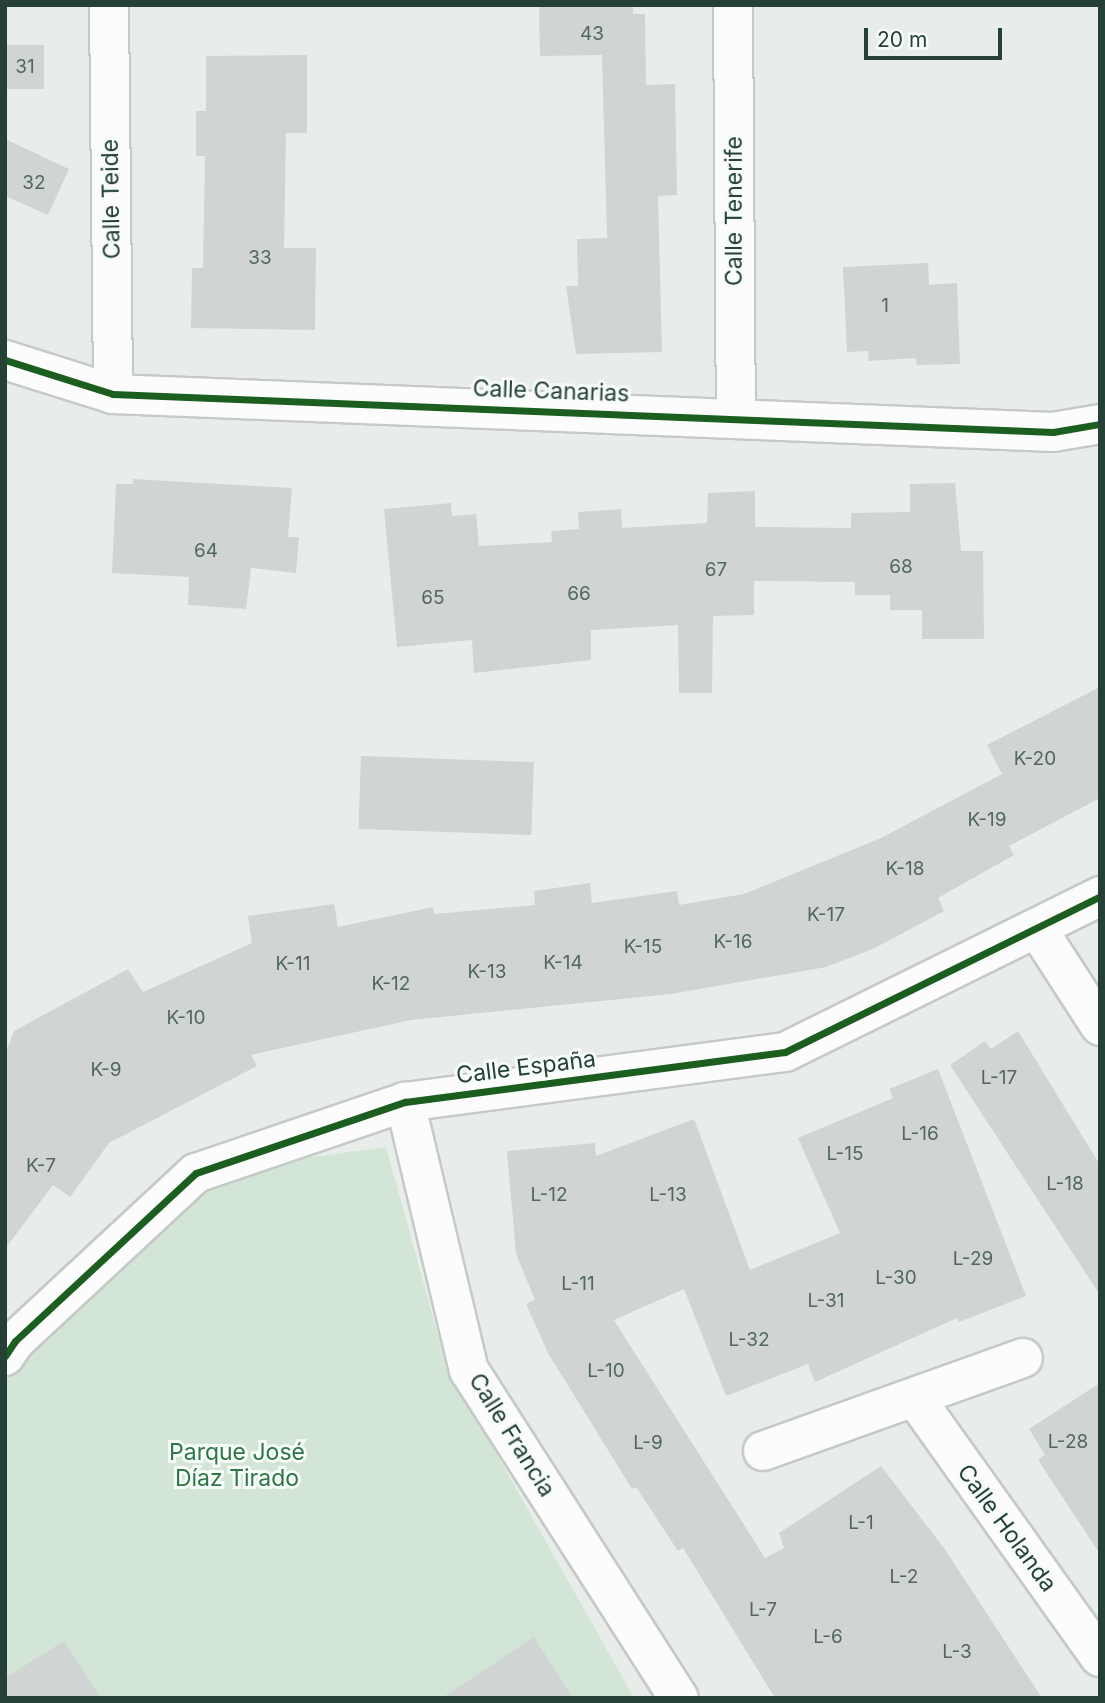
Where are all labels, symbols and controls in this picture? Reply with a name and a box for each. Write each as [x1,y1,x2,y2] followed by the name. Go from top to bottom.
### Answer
[867,14,1005,58] scale bar
[580,23,604,45] house number: 43
[877,27,927,52] text: 20 m
[15,56,35,78] house number: 31
[720,136,748,286] street label: Calle Tenerife
[96,139,126,259] street label: Calle Teide
[22,172,46,194] house number: 32
[248,247,272,269] house number: 33
[881,295,889,317] house number: 1
[472,374,630,408] street label: Calle Canarias
[194,540,218,562] house number: 64
[889,556,913,578] house number: 68
[705,559,727,581] house number: 67
[567,583,591,605] house number: 66
[421,587,445,609] house number: 65
[1014,748,1056,770] house number: K-20
[968,809,1006,831] house number: K-19
[886,858,924,880] house number: K-18
[807,904,845,926] house number: K-17
[714,931,752,953] house number: K-16
[624,936,662,958] house number: K-15
[543,952,583,974] house number: K-14
[276,953,310,975] house number: K-11
[468,961,506,983] house number: K-13
[372,973,410,995] house number: K-12
[166,1007,206,1029] house number: K-10
[455,1045,597,1089] street label: Calle España
[90,1059,122,1081] house number: K-9
[981,1067,1017,1089] house number: L-17
[901,1123,939,1145] house number: L-16
[826,1143,864,1165] house number: L-15
[26,1155,56,1177] house number: K-7
[1046,1173,1084,1195] house number: L-18
[530,1184,568,1206] house number: L-12
[649,1184,687,1206] house number: L-13
[953,1248,993,1270] house number: L-29
[875,1267,917,1289] house number: L-30
[561,1273,595,1295] house number: L-11
[807,1290,845,1312] house number: L-31
[729,1329,769,1351] house number: L-32
[587,1360,625,1382] house number: L-10
[463,1368,561,1502] street label: Calle Francia
[1048,1431,1088,1453] house number: L-28
[633,1432,663,1454] house number: L-9
[169,1438,305,1492] park label: Parque José Díaz Tirado
[952,1459,1062,1597] street label: Calle Holanda
[848,1512,874,1534] house number: L-1
[890,1566,918,1588] house number: L-2
[749,1599,777,1621] house number: L-7
[813,1626,843,1648] house number: L-6
[942,1641,972,1663] house number: L-3

